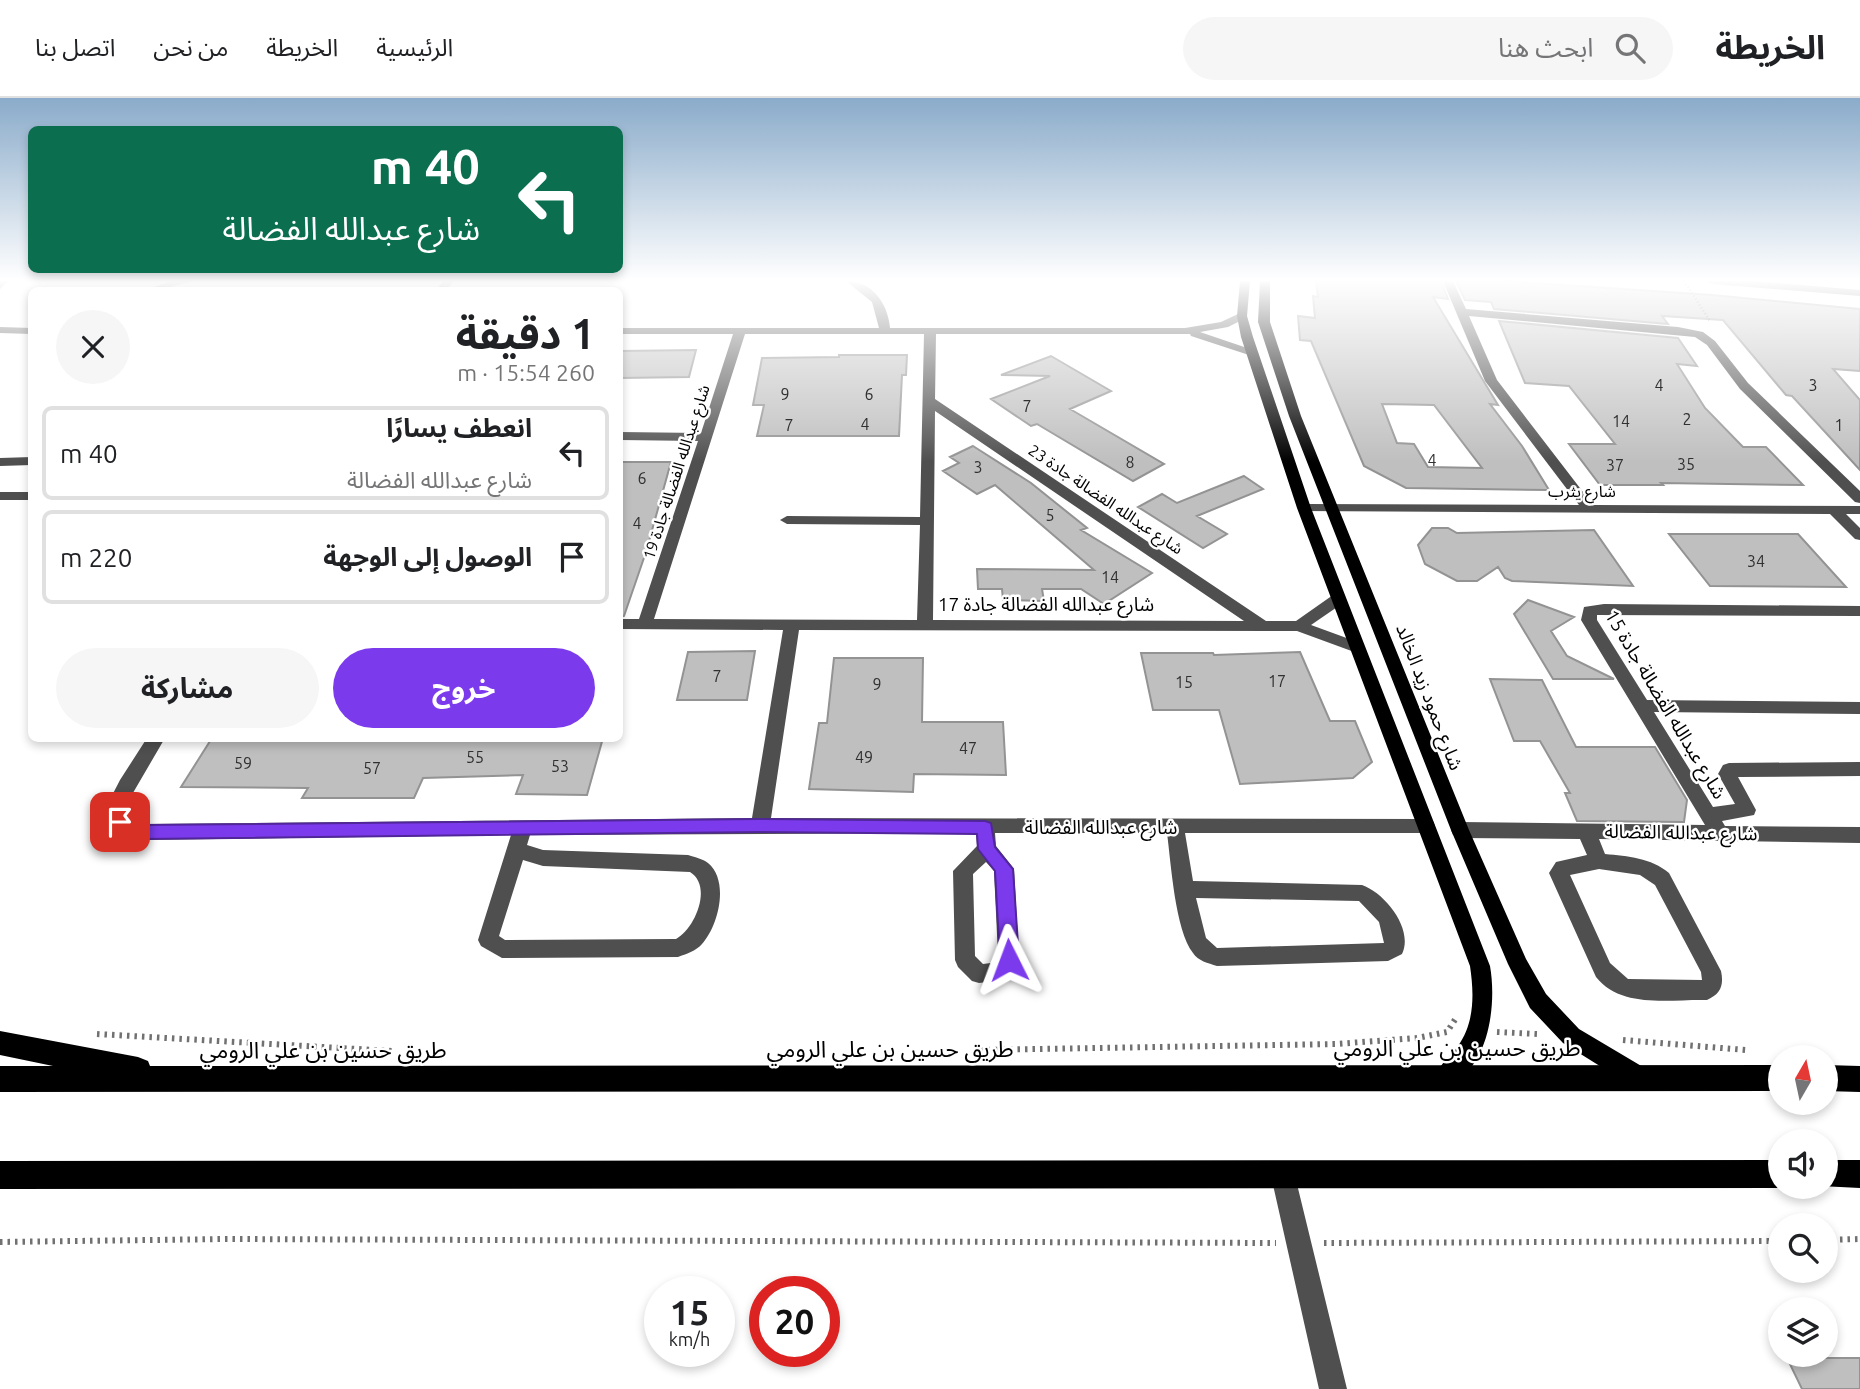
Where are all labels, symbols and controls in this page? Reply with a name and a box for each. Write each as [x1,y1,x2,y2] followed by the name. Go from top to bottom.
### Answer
[1183,17,1673,80] search box
[1715,28,1825,65] text: الخريطة
[1611,29,1649,67] icon: search
[1498,33,1593,62] text: ابحث هنا
[35,34,115,61] text: اتصل بنا
[153,34,228,61] text: من نحن
[266,34,338,61] text: الخريطة
[376,34,453,61] text: الرئيسية
[371,138,480,193] text: 40 m
[504,154,595,245] icon: left
[222,210,480,246] text: شارع عبدالله الفضالة
[56,310,130,384] button: close
[456,310,595,357] text: 1 دقيقة
[457,360,595,385] text: 260 m · 15:54
[1654,376,1664,394] house number: 4
[1808,376,1818,394] house number: 3
[639,383,717,563] street label: شارع عبدالله الفضالة جادة 19
[780,385,790,403] house number: 9
[864,385,874,403] house number: 6
[1022,397,1032,415] house number: 7
[1682,410,1692,428] house number: 2
[1612,412,1630,430] house number: 14
[386,413,532,442] text: انعطف يسارًا
[860,415,870,433] house number: 4
[784,416,794,434] house number: 7
[1834,416,1844,434] house number: 1
[553,434,591,472] icon: left
[60,439,118,468] text: 40 m
[1023,441,1187,561] street label: شارع عبدالله الفضالة جادة 23
[1427,451,1437,469] house number: 4
[1125,453,1135,471] house number: 8
[1677,455,1695,473] house number: 35
[1606,456,1624,474] house number: 37
[973,458,983,476] house number: 3
[347,467,532,492] text: شارع عبدالله الفضالة
[637,469,647,487] house number: 6
[1548,482,1616,504] street label: شارع يثرب
[1045,506,1055,524] house number: 5
[632,514,642,532] house number: 4
[553,538,591,576] icon: arrive
[323,542,532,571] text: الوصول إلى الوجهة
[60,543,132,572] text: 220 m
[1747,552,1765,570] house number: 34
[1101,568,1119,586] house number: 14
[938,593,1154,618] street label: شارع عبدالله الفضالة جادة 17
[1598,606,1731,804] street label: شارع عبدالله الفضالة جادة 15
[1389,621,1468,774] street label: شارع حمود زيد الخالد
[56,648,319,728] button: مشاركة
[333,648,595,728] button: خروج
[712,667,722,685] house number: 7
[1268,672,1286,690] house number: 17
[1175,673,1193,691] house number: 15
[872,675,882,693] house number: 9
[959,739,977,757] house number: 47
[466,748,484,766] house number: 55
[855,748,873,766] house number: 49
[234,754,252,772] house number: 59
[551,757,569,775] house number: 53
[363,759,381,777] house number: 57
[90,792,150,852] pin
[101,803,139,841] icon: arrive
[1025,816,1177,841] street label: شارع عبدالله الفضالة
[1604,820,1758,847] street label: شارع عبدالله الفضالة
[972,923,1046,997] position arrow
[1333,1035,1581,1065] street label: طريق حسين بن علي الرومي
[766,1036,1014,1066] street label: طريق حسين بن علي الرومي
[199,1037,447,1067] street label: طريق حسين بن علي الرومي
[1768,1045,1838,1115] north arrow
[1768,1045,1838,1367] map controls
[1768,1129,1838,1199] button: sound
[1768,1213,1838,1283] button: search
[749,1276,840,1367] speed limit sign: 20
[670,1292,709,1332] text: 15
[1768,1297,1838,1367] button: layers
[669,1329,710,1349] text: km/h

